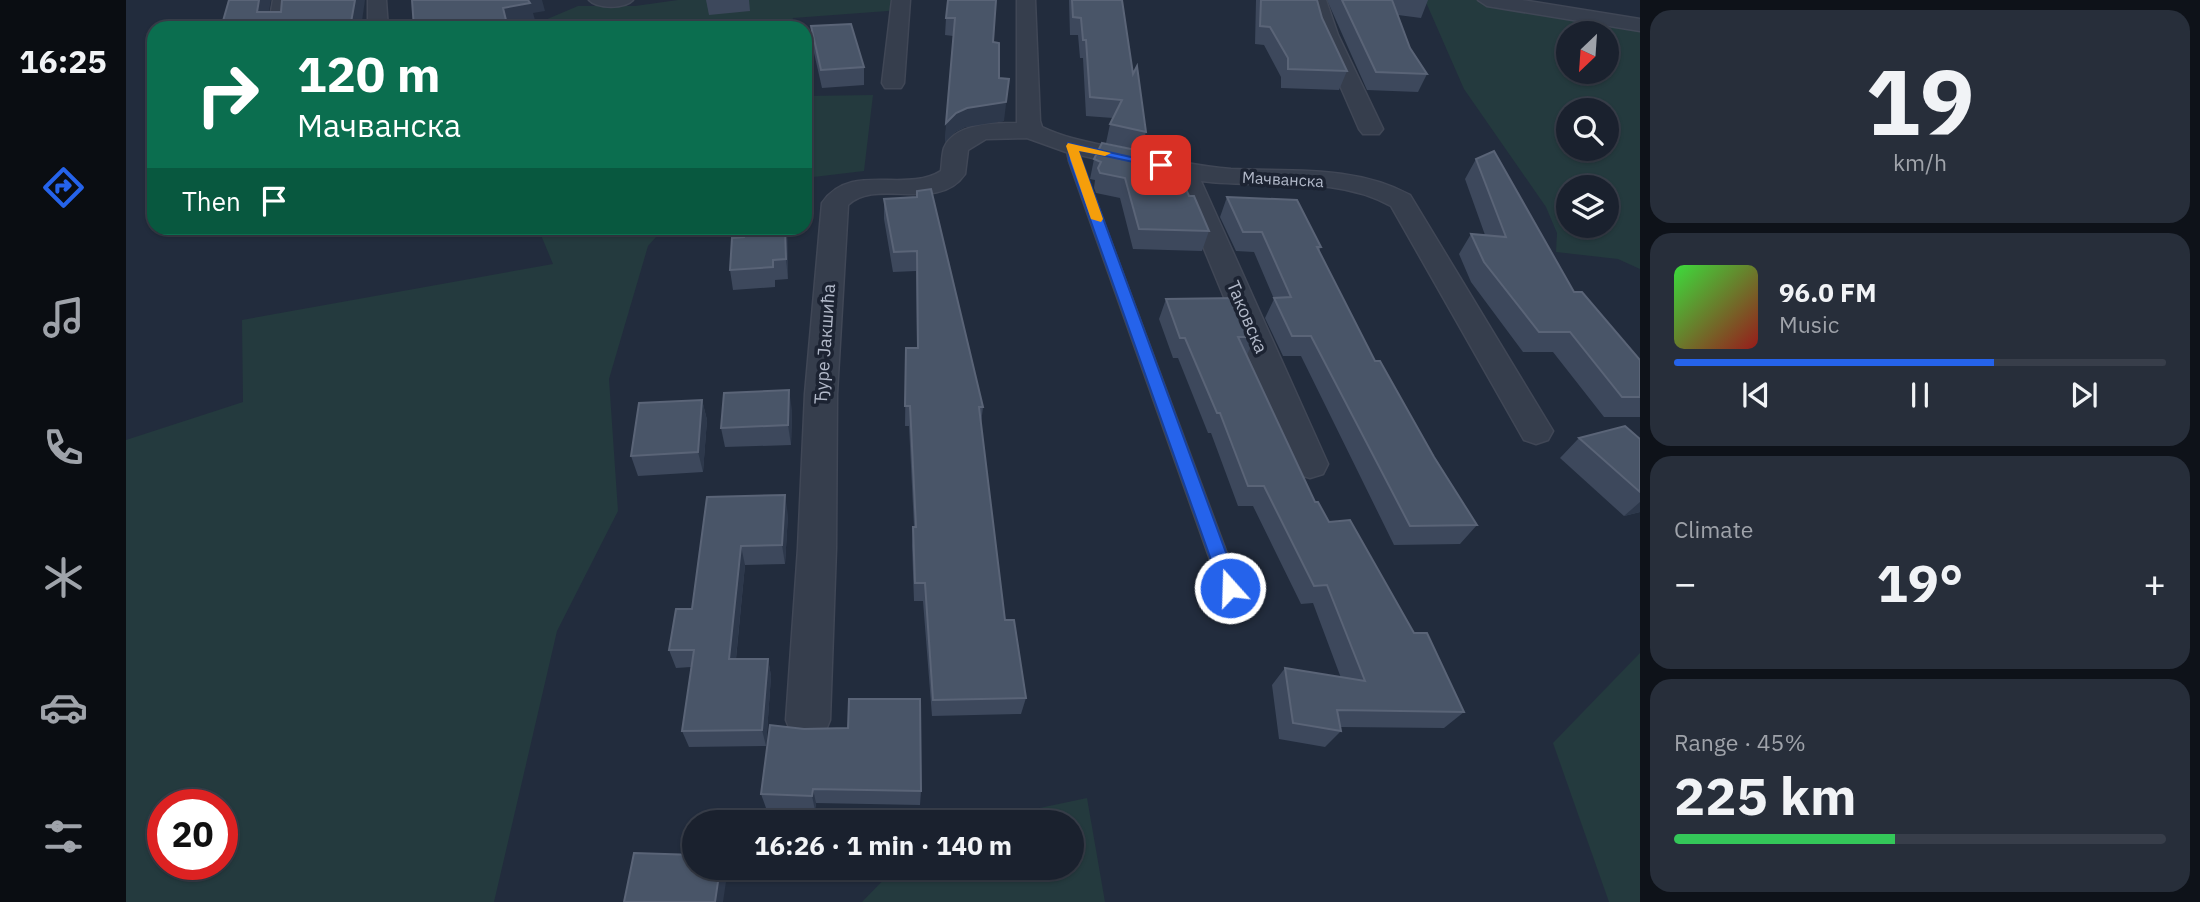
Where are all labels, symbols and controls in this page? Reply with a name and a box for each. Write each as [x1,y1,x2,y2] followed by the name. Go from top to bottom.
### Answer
[1556,21,1619,84] north arrow
[1556,21,1619,238] map controls
[19,40,107,82] text: 16:25
[297,42,441,105] text: 120 m
[1865,42,1975,160] text: 19
[182,49,273,140] icon: right
[1556,98,1619,161] button: search
[297,104,461,146] text: Мачванска
[1131,135,1191,195] pin
[1142,146,1180,184] icon: arrive
[1893,147,1947,177] text: km/h
[39,163,88,212] icon: directions
[1242,167,1325,191] street label: Мачванска
[1556,175,1619,238] button: layers
[255,182,293,220] icon: arrive
[182,184,241,218] text: Then
[1779,275,1877,309] text: 96.0 FM
[1222,277,1273,357] street label: Таковска
[809,282,840,405] street label: Ђуре Јакшића
[39,293,88,342] icon: music
[1779,309,1839,339] text: Music
[1737,376,1775,414] icon: previous
[1901,376,1939,414] icon: pause
[2065,376,2103,414] icon: next
[39,423,88,472] icon: phone
[1674,514,1753,544] text: Climate
[1877,549,1963,616] text: 19°
[1193,551,1267,625] position arrow
[39,553,88,602] icon: climate
[1674,558,1697,607] text: −
[2143,558,2166,607] text: +
[39,683,88,732] icon: car
[1674,727,1806,757] text: Range · 45%
[1674,762,1856,829] text: 225 km
[147,789,238,880] speed limit sign: 20
[39,812,88,861] icon: filters
[754,828,1012,862] text: 16:26 · 1 min · 140 m

